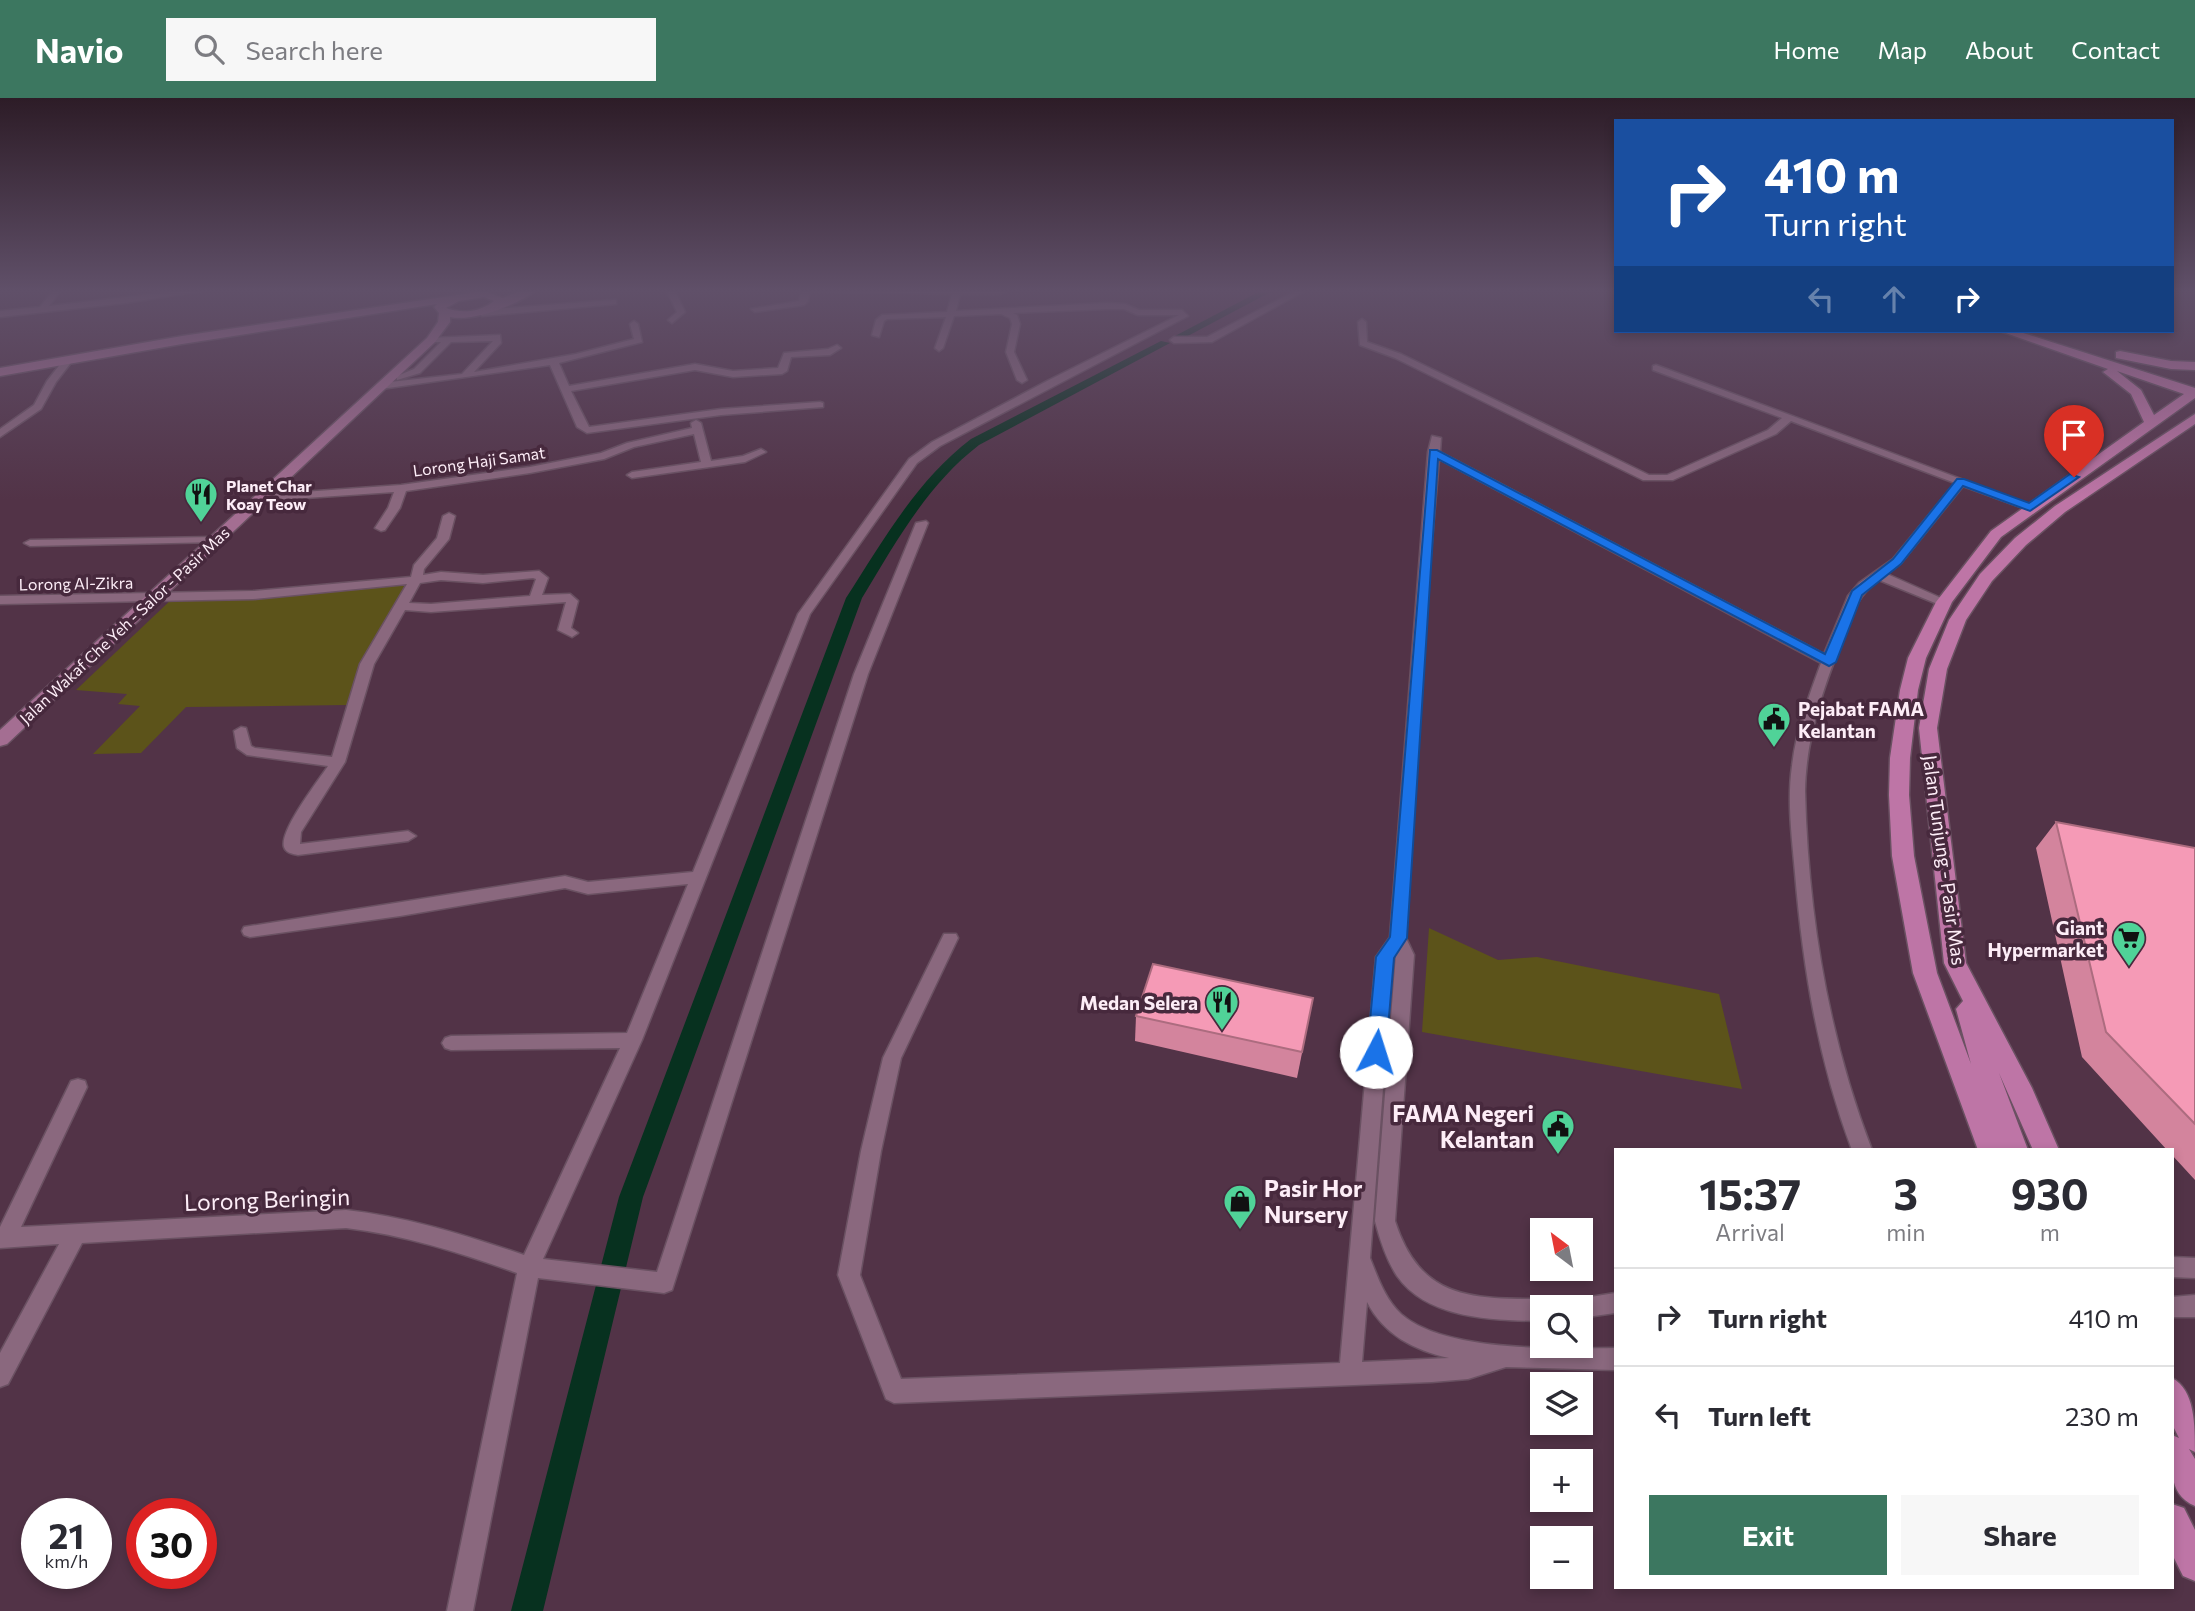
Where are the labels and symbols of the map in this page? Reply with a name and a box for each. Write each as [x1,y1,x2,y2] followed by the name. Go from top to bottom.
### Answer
[2044,405,2104,477] pin
[412,442,547,480] street label: Lorong Haji Samat
[182,475,220,524] restaurant icon: Planet Char Koay Teow
[226,476,312,513] place label: Planet Char Koay Teow
[15,523,233,727] street label: Jalan Wakaf Che Yeh - Salor - Pasir Mas
[19,573,133,593] street label: Lorong Al-Zikra
[1798,697,1924,742] place label: Pejabat FAMA Kelantan
[1755,700,1793,749] public building icon: Pejabat FAMA Kelantan
[1919,753,1971,967] street label: Jalan Tunjung - Pasir Mas
[1987,916,2104,961] place label: Giant Hypermarket
[2110,919,2148,968] supermarket icon: Giant Hypermarket
[1203,983,1241,1032] restaurant icon: Medan Selera
[1080,991,1198,1014] place label: Medan Selera
[1339,1015,1413,1089] position arrow
[1392,1099,1534,1153] place label: FAMA Negeri Kelantan
[1539,1107,1577,1156] public building icon: FAMA Negeri Kelantan
[1264,1174,1363,1228] place label: Pasir Hor Nursery
[183,1182,351,1216] street label: Lorong Beringin
[1221,1182,1259,1231] shop icon: Pasir Hor Nursery
[1530,1218,1592,1281] north arrow
[126,1498,217,1589] speed limit sign: 30

